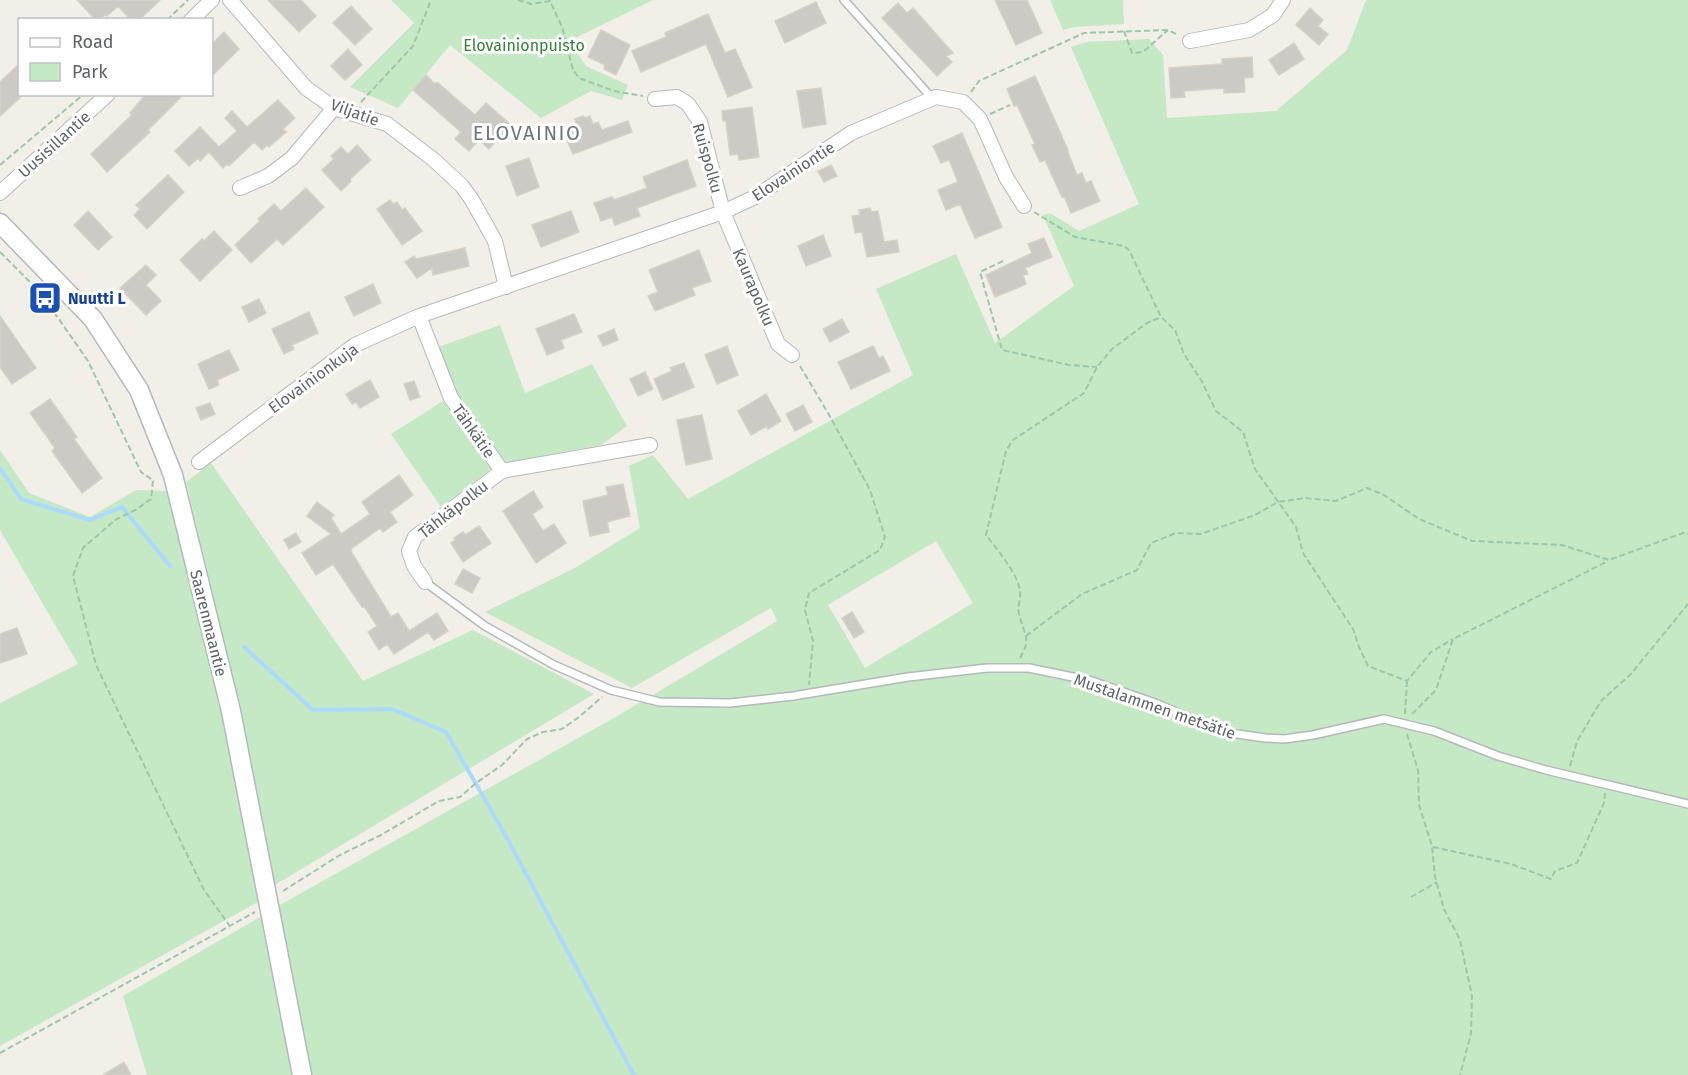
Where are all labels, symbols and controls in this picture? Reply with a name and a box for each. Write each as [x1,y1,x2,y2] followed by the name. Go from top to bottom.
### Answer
[18,18,213,96] legend
[72,31,114,53] text: Road
[463,36,585,55] park label: Elovainionpuisto
[72,61,108,83] text: Park
[328,95,382,130] street label: Viljatie
[14,107,94,182] street label: Uusisillantie
[473,121,581,145] district label: ELOVAINIO
[688,121,727,195] street label: Ruispolku
[748,138,838,205] street label: Elovainiontie
[729,245,778,329] street label: Kaurapolku
[27,280,63,316] bus stop icon: Nuutti L
[68,289,126,308] place label: Nuutti L
[265,339,362,417] street label: Elovainionkuja
[448,401,499,462] street label: Tähkätie
[415,476,492,542] street label: Tähkäpolku
[186,568,231,678] street label: Saarenmaantie
[1071,670,1238,743] street label: Mustalammen metsätie

